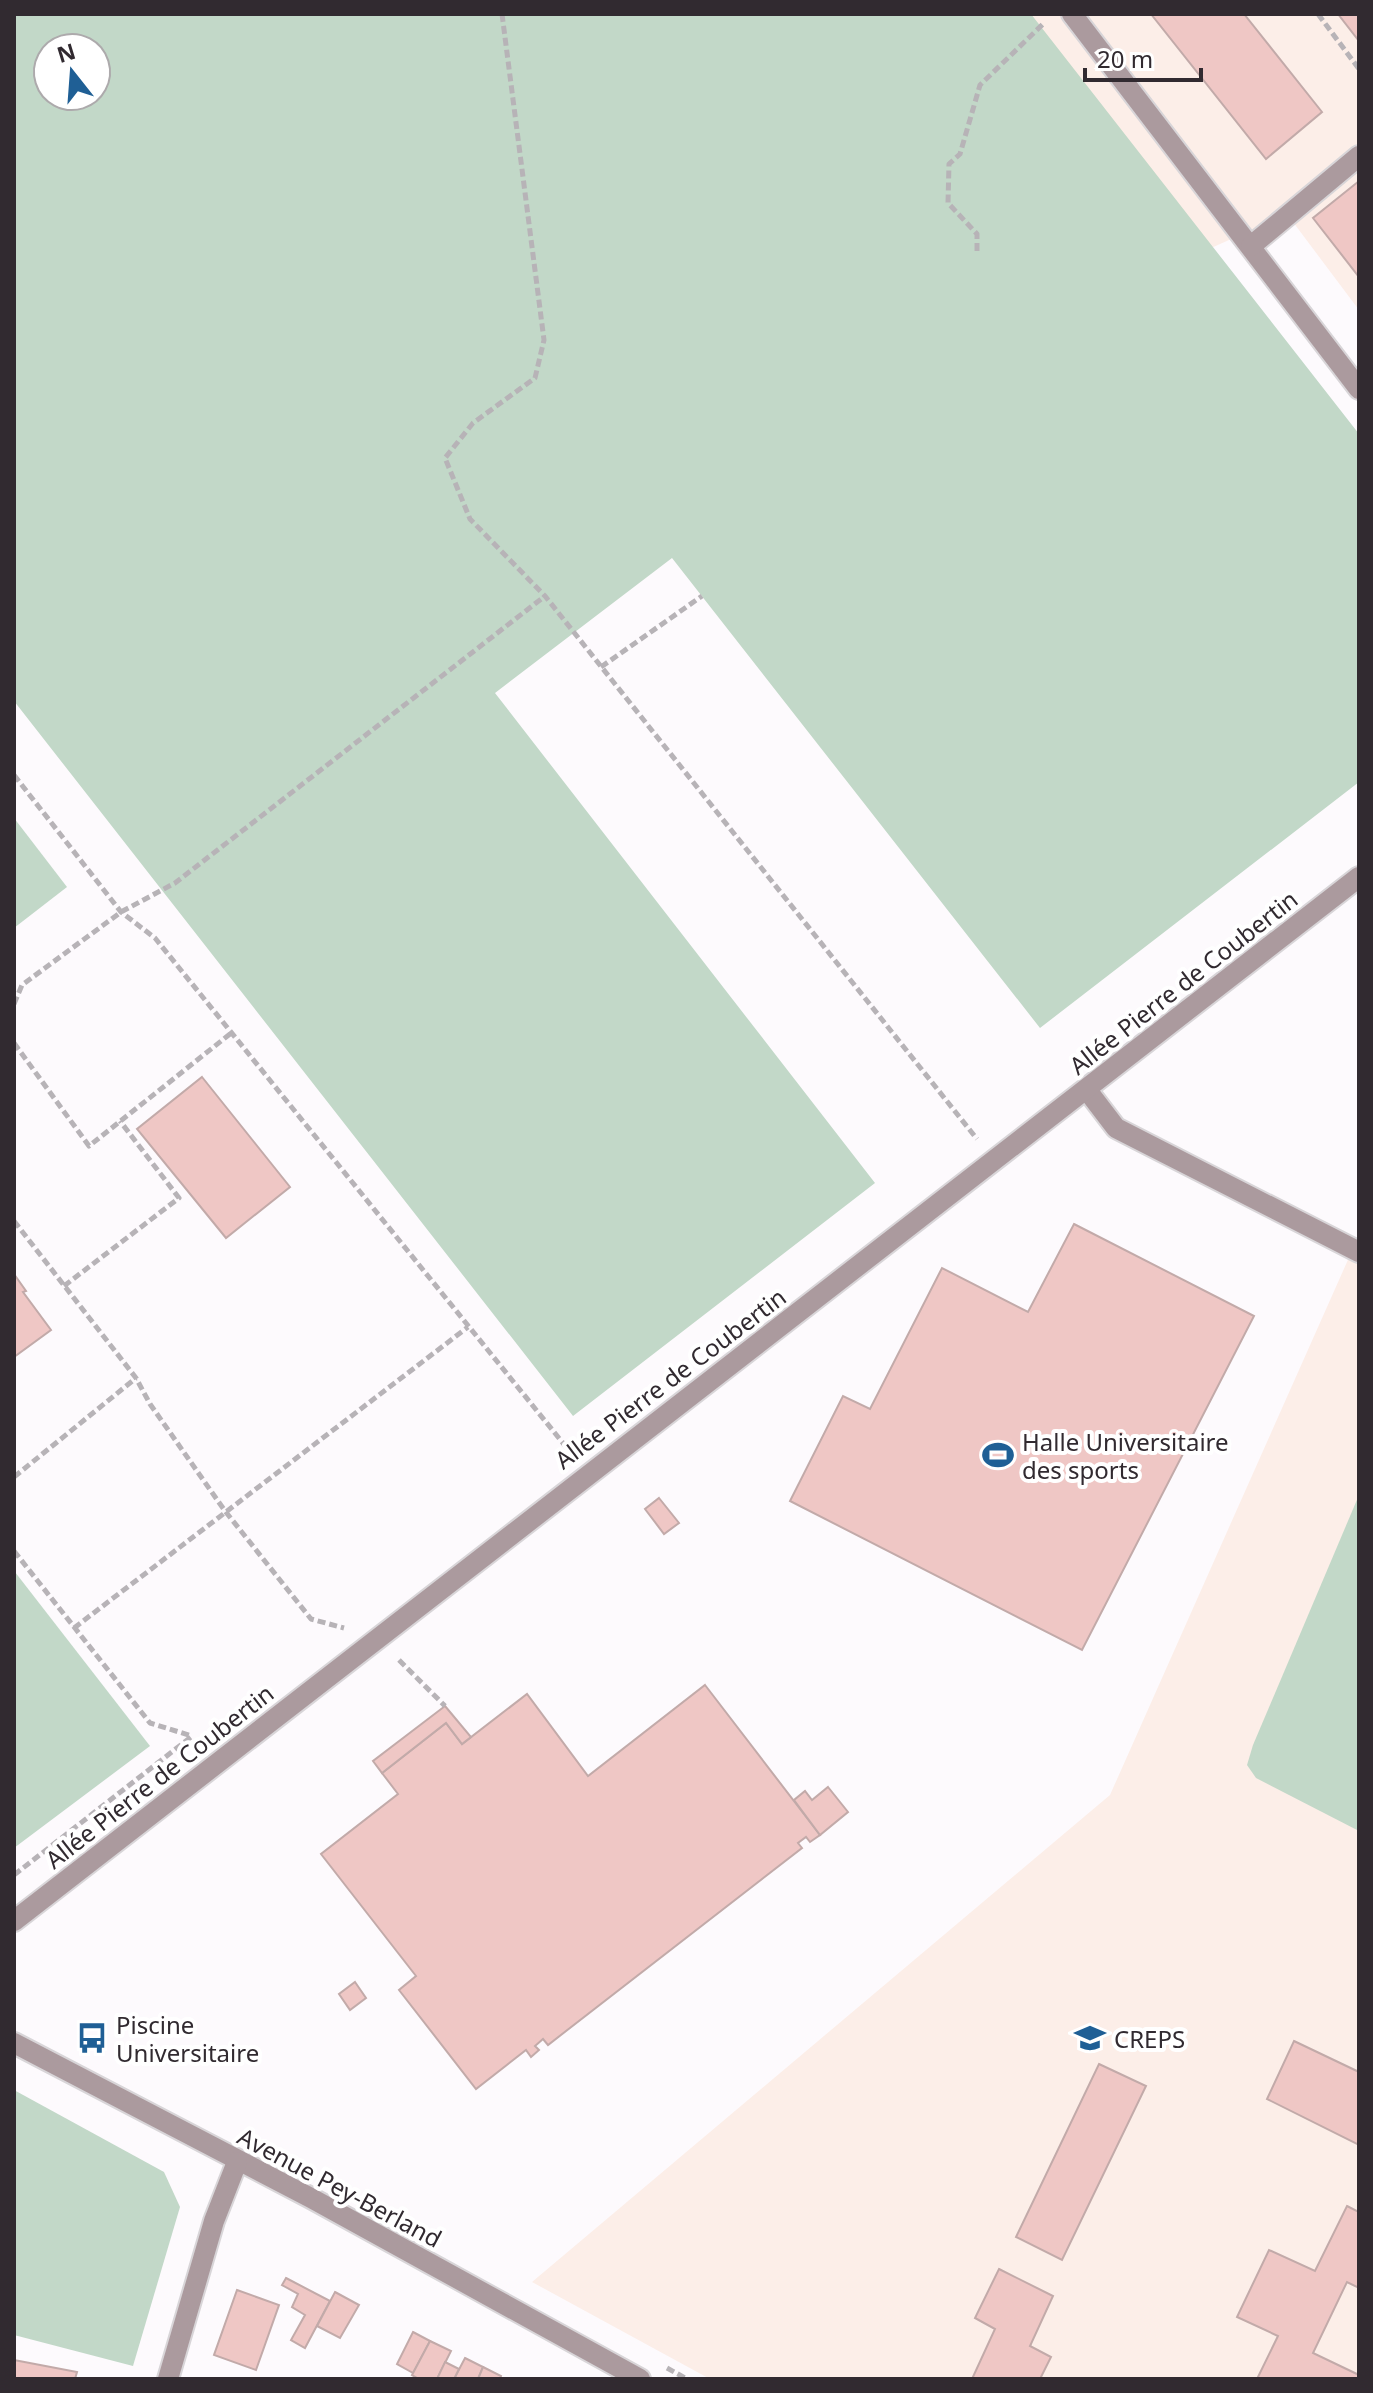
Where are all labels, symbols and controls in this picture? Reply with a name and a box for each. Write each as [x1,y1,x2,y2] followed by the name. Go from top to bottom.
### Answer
[32,32,112,112] north arrow
[1085,32,1201,82] scale bar
[53,35,79,69] text: N
[1097,42,1153,75] text: 20 m
[1062,882,1304,1082] street label: Allée Pierre de Coubertin
[548,1280,792,1476] street label: Allée Pierre de Coubertin
[1022,1425,1229,1486] place label: Halle Universitaire des sports
[981,1438,1015,1472] sports icon: Halle Universitaire des sports
[38,1676,280,1876] street label: Allée Pierre de Coubertin
[116,2008,259,2069] place label: Piscine Universitaire
[75,2021,109,2055] bus stop icon: Piscine Universitaire
[1073,2021,1107,2055] school or university icon: CREPS
[1114,2022,1185,2055] place label: CREPS
[232,2119,448,2255] street label: Avenue Pey-Berland

